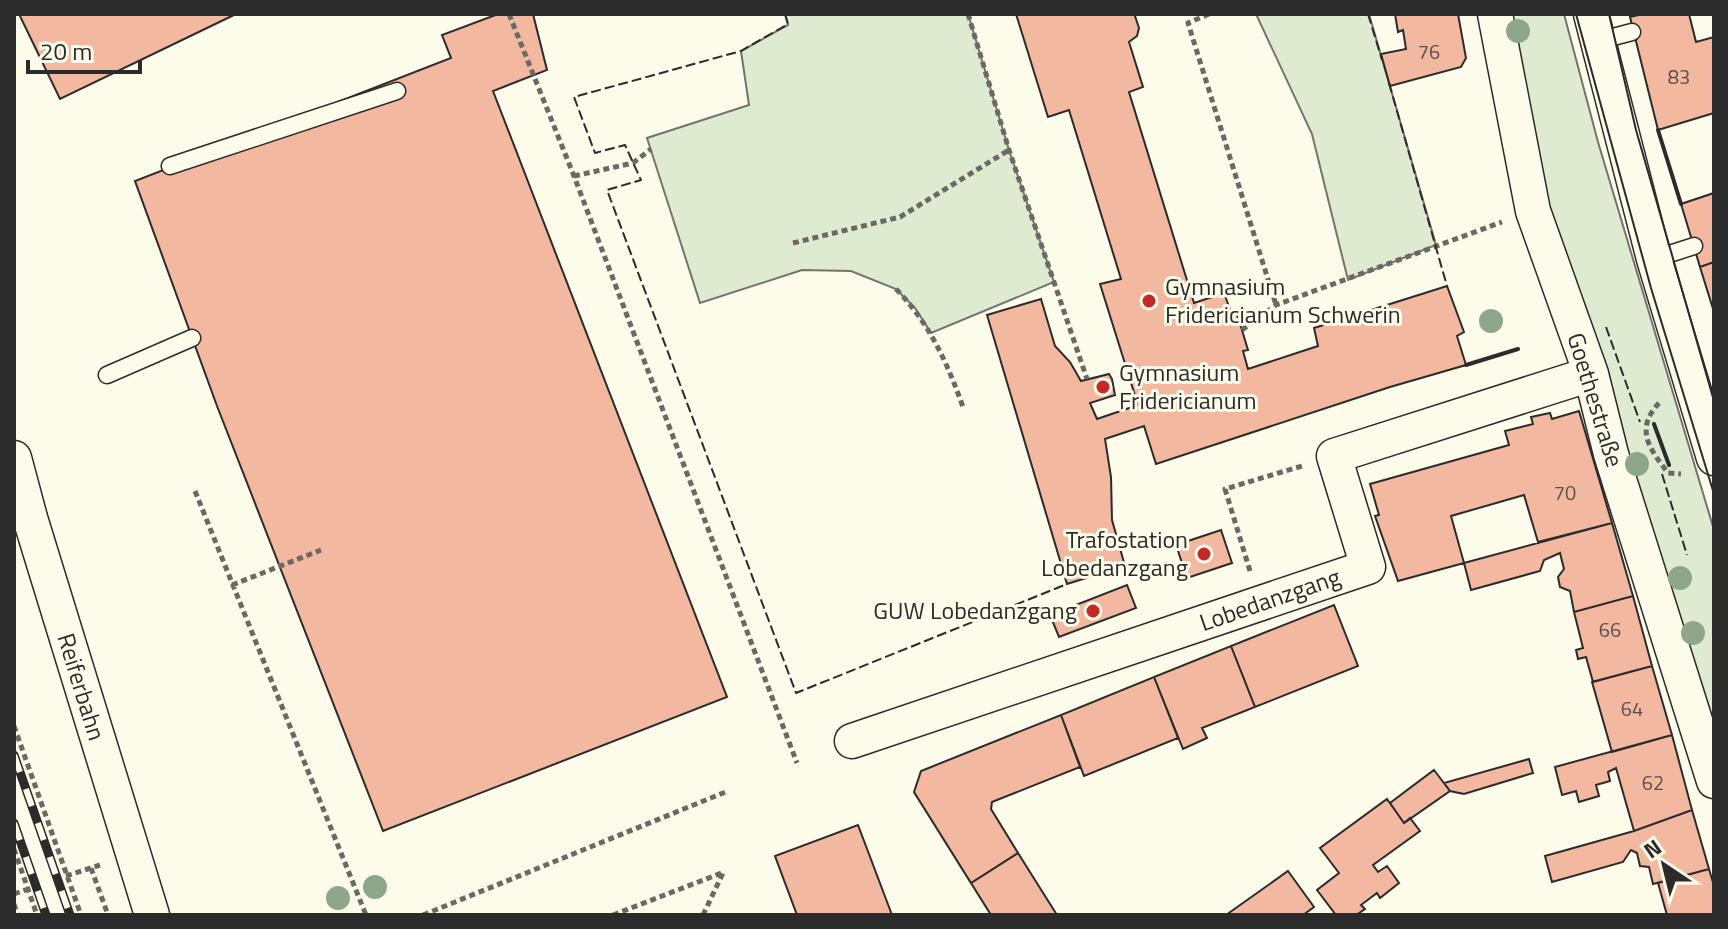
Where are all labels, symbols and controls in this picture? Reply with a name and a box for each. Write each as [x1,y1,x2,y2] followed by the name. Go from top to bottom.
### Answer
[28,24,140,74] scale bar
[40,33,92,69] text: 20 m
[1418,36,1440,67] house number: 76
[1668,61,1690,92] house number: 83
[1165,268,1401,332] place label: Gymnasium Fridericianum Schwerin
[1140,292,1158,310] marker: Gymnasium Fridericianum Schwerin
[1558,328,1633,471] street label: Goethestraße
[1119,354,1257,418] place label: Gymnasium Fridericianum
[1094,378,1112,396] marker: Gymnasium Fridericianum
[1554,477,1576,508] house number: 70
[1041,521,1188,585] place label: Trafostation Lobedanzgang
[1195,545,1213,563] marker: Trafostation Lobedanzgang
[1194,558,1345,640] street label: Lobedanzgang
[873,592,1077,628] place label: GUW Lobedanzgang
[1084,602,1102,620] marker: GUW Lobedanzgang
[1599,614,1621,645] house number: 66
[49,629,115,745] street label: Reiferbahn
[1621,693,1643,724] house number: 64
[1642,767,1664,798] house number: 62
[1624,825,1704,905] north arrow
[1637,830,1669,867] text: N

